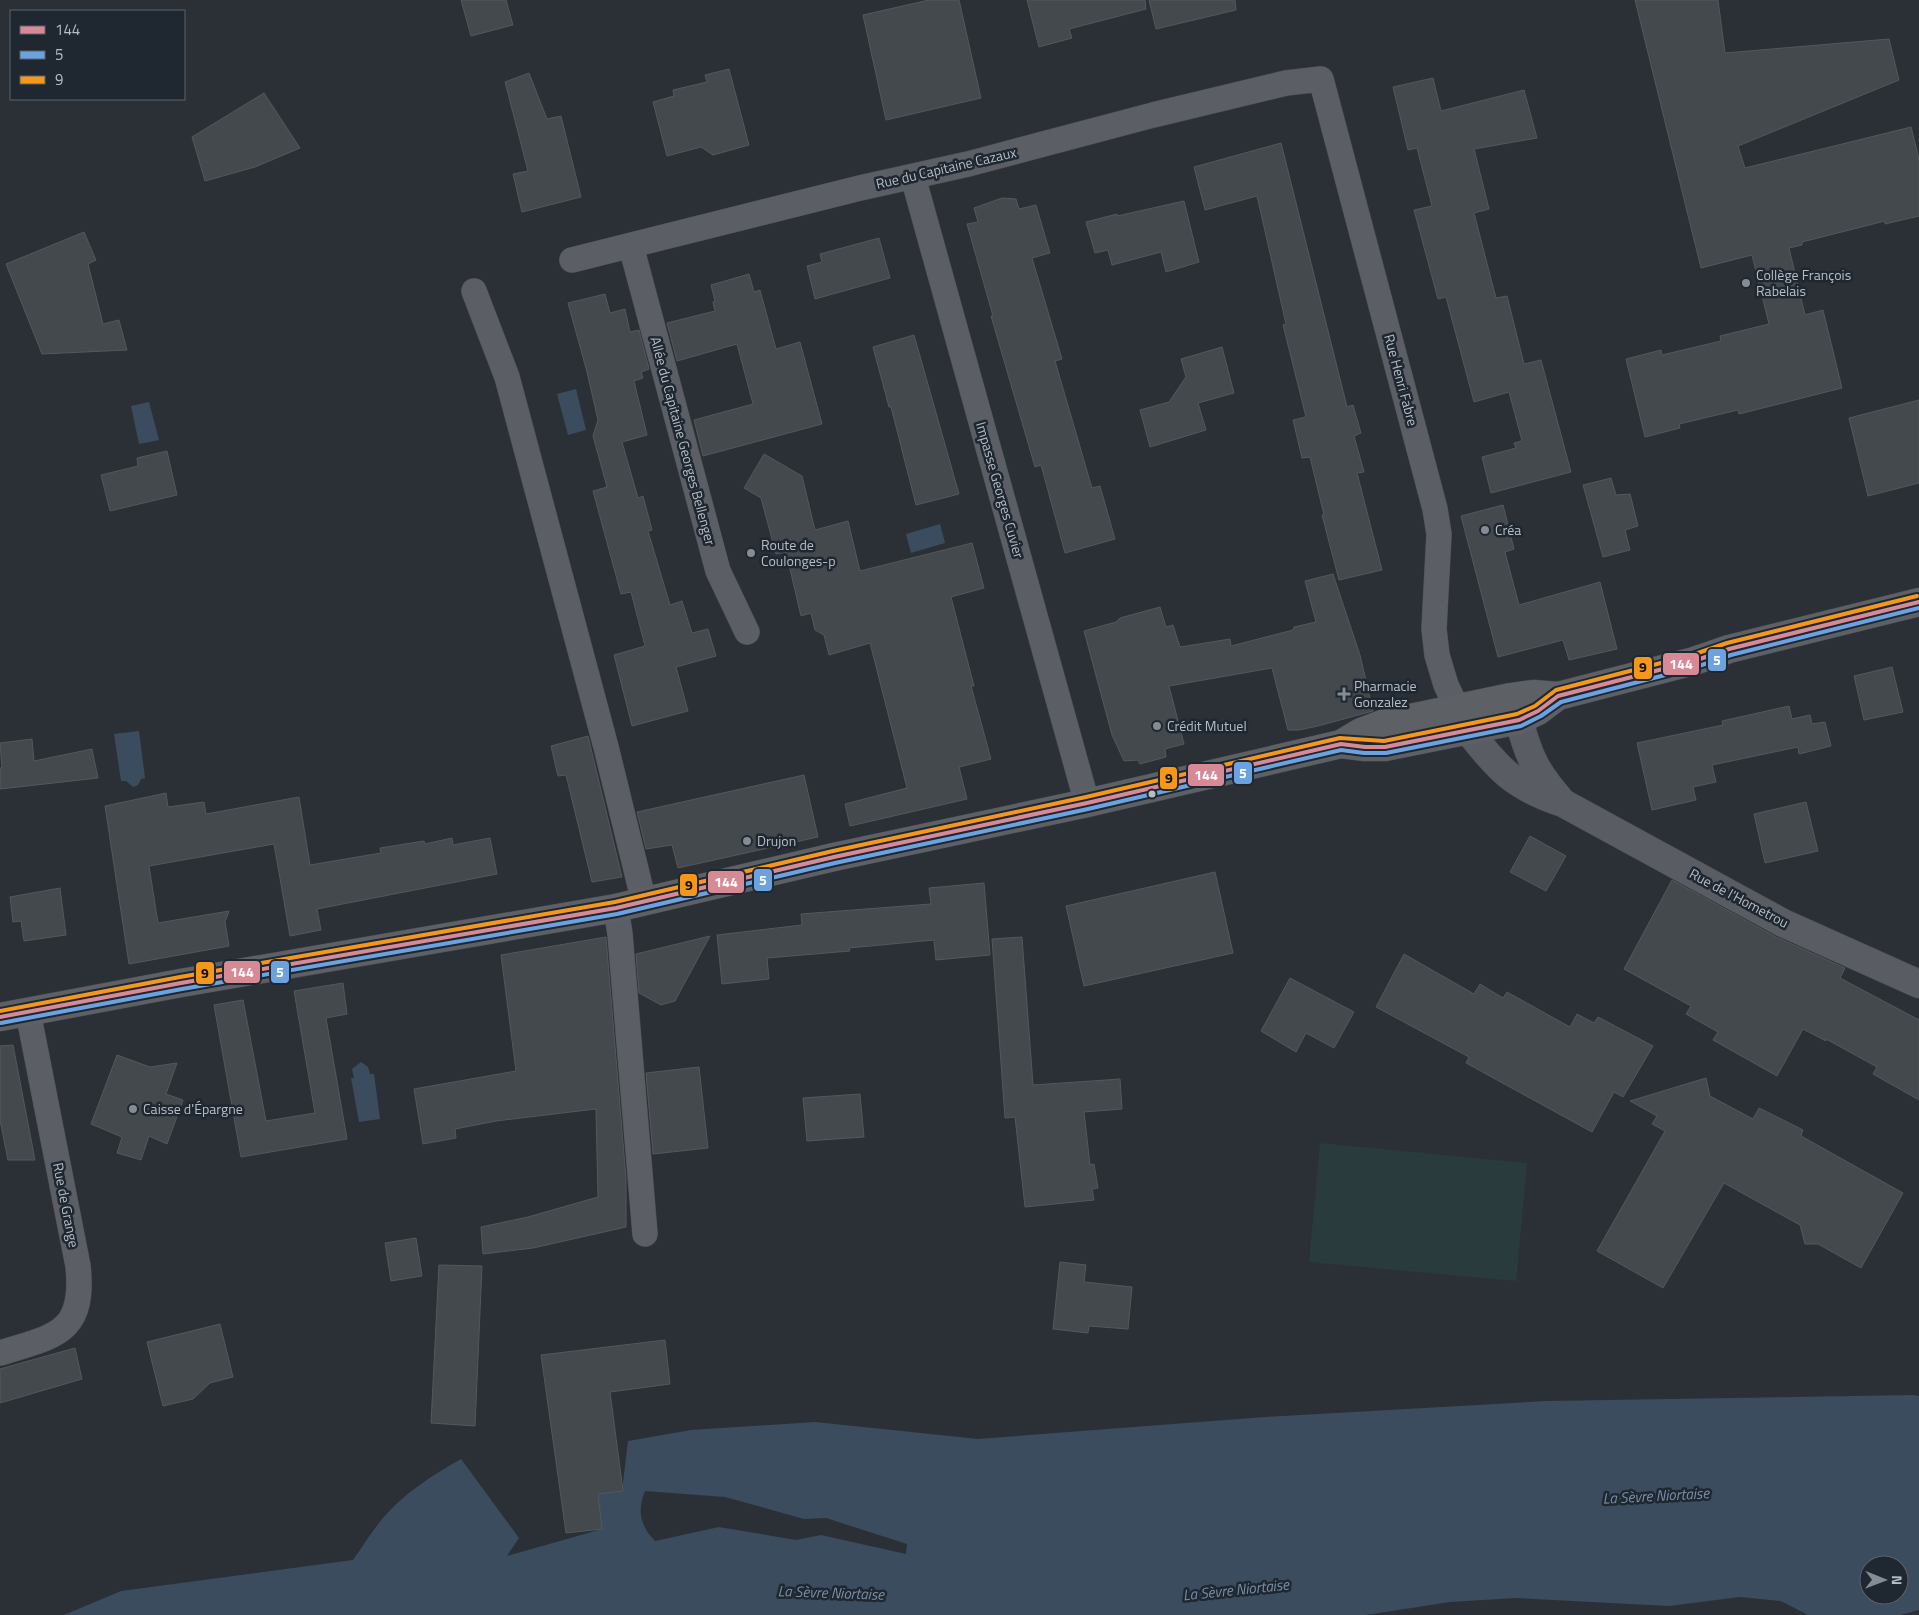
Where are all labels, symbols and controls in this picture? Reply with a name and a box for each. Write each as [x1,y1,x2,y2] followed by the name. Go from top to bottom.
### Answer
[10,10,185,100] legend
[55,18,80,41] text: 144
[55,43,63,66] text: 5
[55,68,63,91] text: 9
[874,141,1019,194] street label: Rue du Capitaine Cazaux
[1756,264,1851,301] place label: Collège François Rabelais
[1740,277,1752,289] marker: Collège François Rabelais
[1379,332,1424,428] street label: Rue Henri Fabre
[645,334,722,548] street label: Allée du Capitaine Georges Bellenger
[971,419,1030,561] street label: Impasse Georges Cuvier
[1495,519,1521,540] place label: Créa
[1479,524,1491,536] marker: Créa
[761,534,836,571] place label: Route de Coulonges-p
[745,547,757,559] marker: Route de Coulonges-p
[1707,648,1727,672] line badge: 5
[1713,649,1721,670] text: 5
[1662,652,1700,676] line badge: 144
[1669,653,1693,674] text: 144
[1633,656,1653,680] line badge: 9
[1639,656,1647,677] text: 9
[1354,675,1417,712] place label: Pharmacie Gonzalez
[1338,688,1350,700] marker: Pharmacie Gonzalez
[1167,715,1247,736] place label: Crédit Mutuel
[1151,720,1163,732] marker: Crédit Mutuel
[1233,761,1253,785] line badge: 5
[1239,762,1247,783] text: 5
[1187,763,1225,787] line badge: 144
[1194,764,1218,785] text: 144
[1159,766,1178,790] line badge: 9
[1165,767,1173,788] text: 9
[1147,789,1157,799] unlabelled marker
[757,830,796,851] place label: Drujon
[741,835,753,847] marker: Drujon
[1686,863,1793,933] street label: Rue de l'Hometrou
[753,868,773,892] line badge: 5
[759,869,767,890] text: 5
[707,870,745,894] line badge: 144
[714,871,738,892] text: 144
[679,873,698,897] line badge: 9
[685,874,693,895] text: 9
[223,960,261,984] line badge: 144
[270,960,290,984] line badge: 5
[195,961,215,985] line badge: 9
[230,961,254,982] text: 144
[276,961,284,982] text: 5
[201,962,209,983] text: 9
[143,1098,243,1119] place label: Caisse d'Épargne
[127,1103,139,1115] marker: Caisse d'Épargne
[48,1161,85,1249] street label: Rue de Grange
[1602,1481,1711,1510] water label: La Sèvre Niortaise
[1859,1555,1909,1605] north arrow
[1182,1572,1291,1607] water label: La Sèvre Niortaise
[1887,1575,1908,1585] text: N
[777,1579,886,1606] water label: La Sèvre Niortaise

